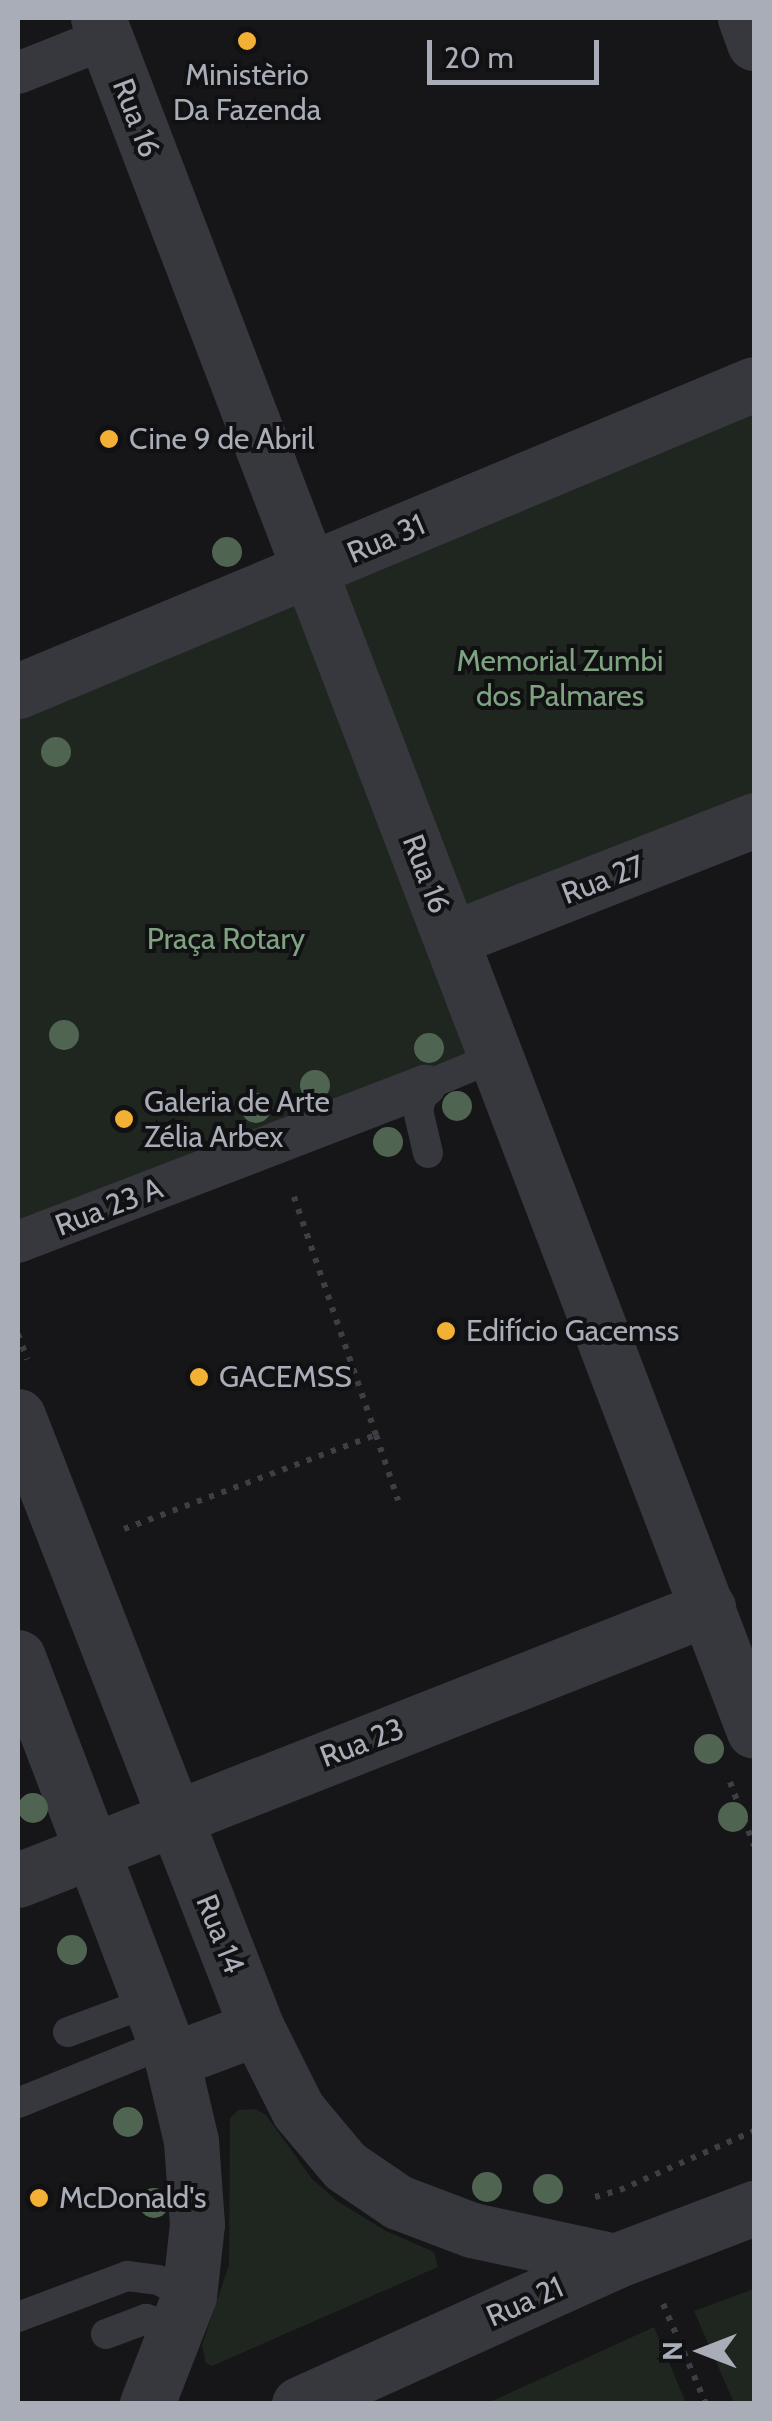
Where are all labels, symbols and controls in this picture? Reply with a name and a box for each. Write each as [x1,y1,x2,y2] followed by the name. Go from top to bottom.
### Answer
[432,20,604,82] scale bar
[236,30,258,52] marker: Ministèrio Da Fazenda
[444,39,514,76] text: 20 m
[173,57,321,128] place label: Ministèrio Da Fazenda
[105,74,167,162] street label: Rua 16
[129,421,314,457] place label: Cine 9 de Abril
[98,428,120,450] marker: Cine 9 de Abril
[342,507,430,571] street label: Rua 31
[457,643,663,714] park label: Memorial Zumbi dos Palmares
[395,830,457,918] street label: Rua 16
[557,848,649,912] street label: Rua 27
[147,921,305,957] park label: Praça Rotary
[144,1084,330,1154] place label: Galeria de Arte Zélia Arbex
[113,1108,135,1130] marker: Galeria de Arte Zélia Arbex
[50,1170,168,1244] street label: Rua 23 A
[466,1313,679,1349] place label: Edifício Gacemss
[435,1320,457,1342] marker: Edifício Gacemss
[219,1359,352,1395] place label: GACEMSS
[188,1366,210,1388] marker: GACEMSS
[315,1711,409,1775] street label: Rua 23
[188,1889,252,1979] street label: Rua 14
[59,2180,206,2216] place label: McDonald's
[28,2187,50,2209] marker: McDonald's
[481,2269,569,2335] street label: Rua 21
[652,2301,752,2401] north arrow
[655,2341,689,2361] text: N

